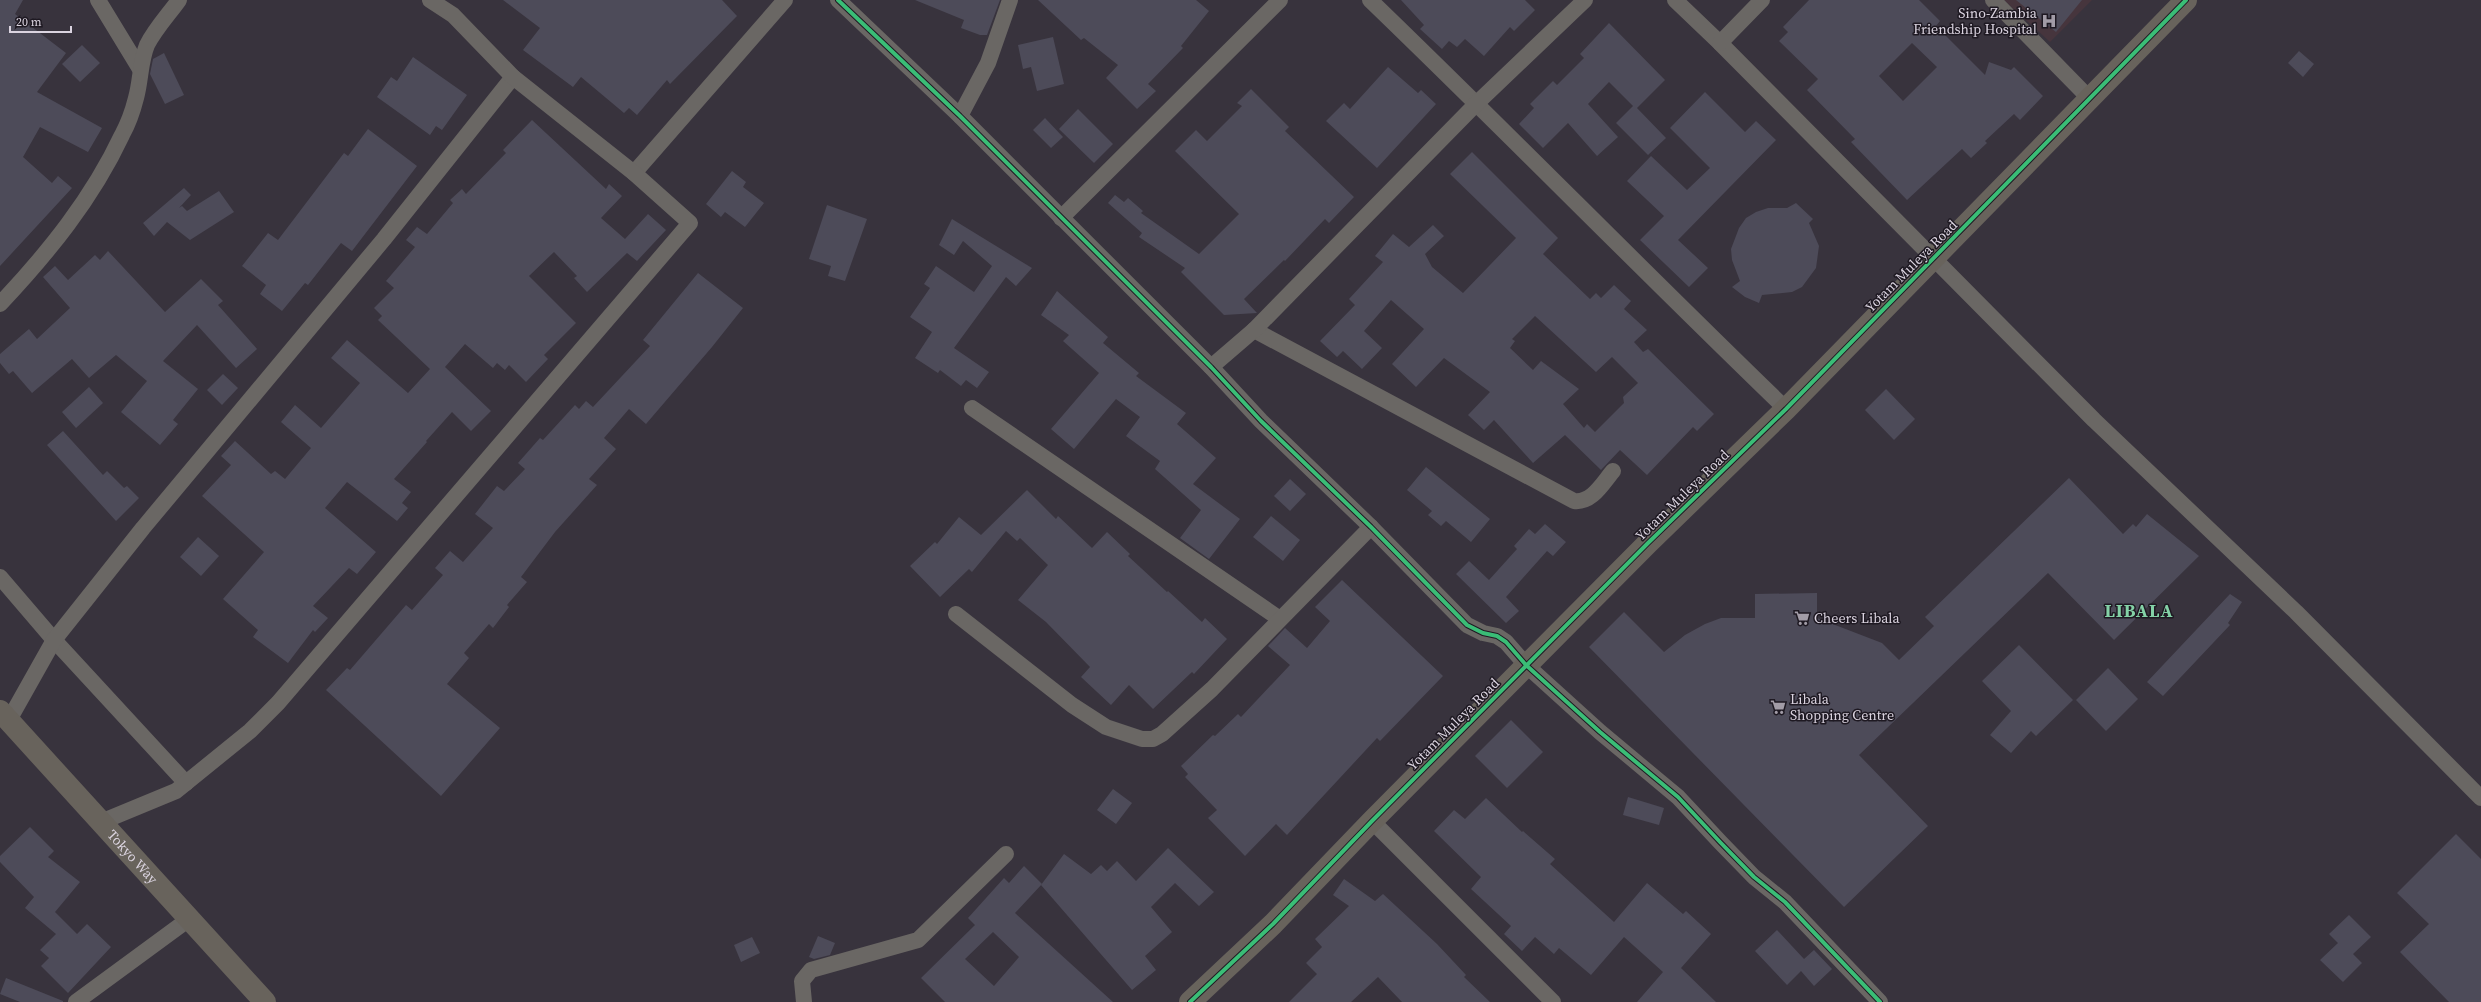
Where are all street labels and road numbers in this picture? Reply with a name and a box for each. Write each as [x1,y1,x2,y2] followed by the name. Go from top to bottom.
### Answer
[1860,215,1962,317] street label: Yotam Muleya Road
[1631,445,1733,545] street label: Yotam Muleya Road
[1402,673,1504,775] street label: Yotam Muleya Road
[103,825,163,889] street label: Tokyo Way

